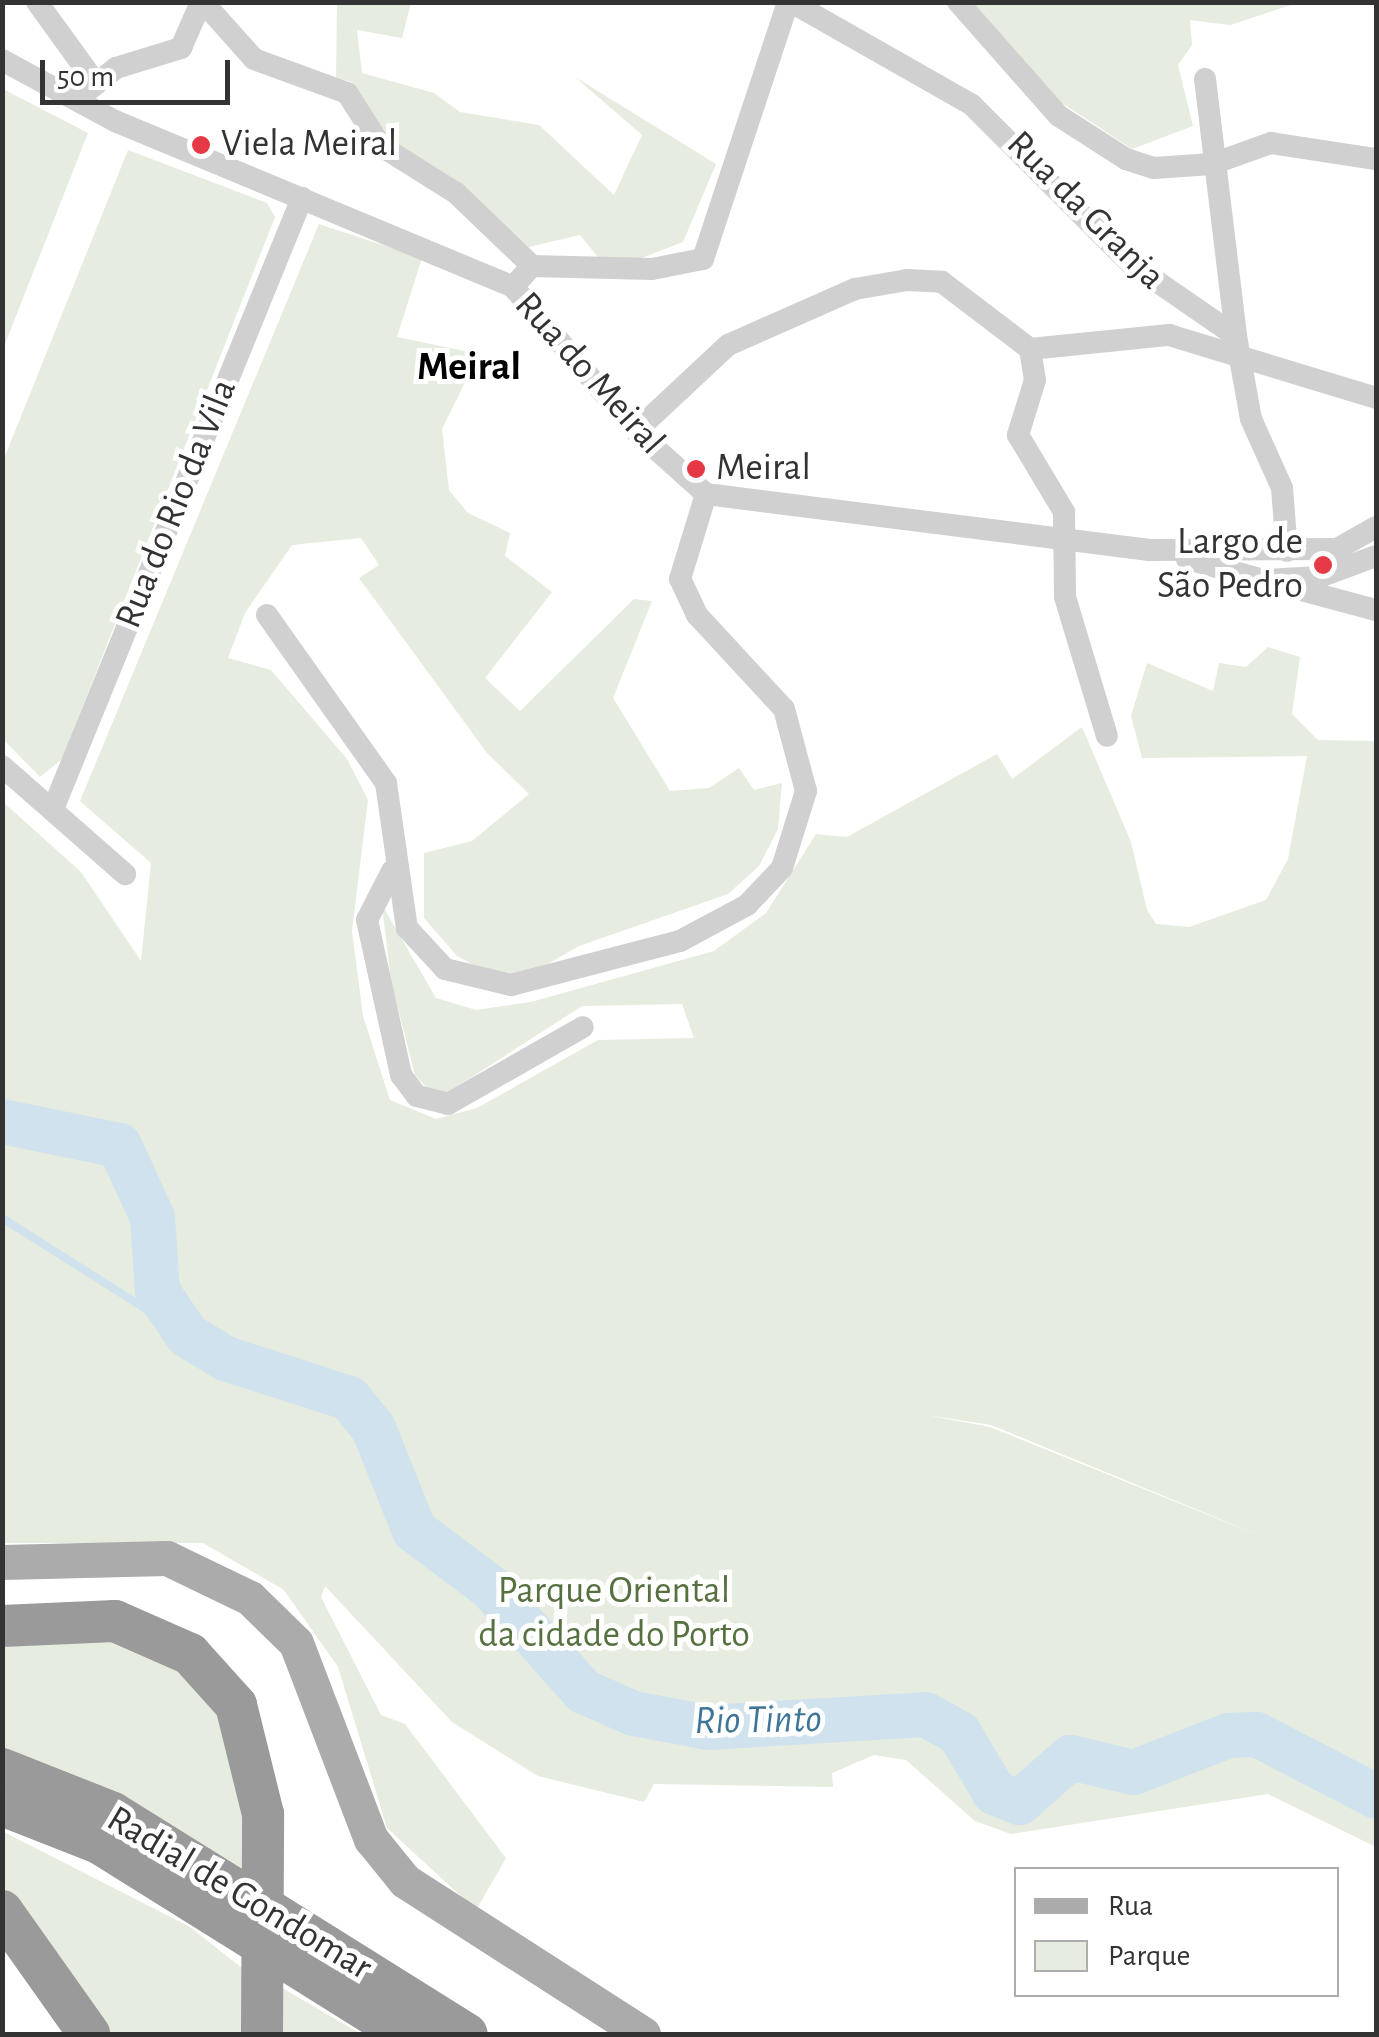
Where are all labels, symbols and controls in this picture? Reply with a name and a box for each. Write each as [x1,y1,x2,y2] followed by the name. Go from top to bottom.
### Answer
[45,40,235,102] scale bar
[57,62,114,92] text: 50 m
[221,122,397,168] place label: Viela Meiral
[996,122,1174,300] street label: Rua da Granja
[190,134,212,156] marker: Viela Meiral
[504,283,674,465] street label: Rua do Meiral
[417,343,521,391] district label: Meiral
[106,373,248,635] street label: Rua do Rio da Vila
[716,446,811,492] place label: Meiral
[685,458,707,480] marker: Meiral
[1157,520,1303,610] place label: Largo de São Pedro
[1312,554,1334,576] marker: Largo de São Pedro
[478,1569,750,1658] park label: Parque Oriental da cidade do Porto
[694,1695,822,1745] water label: Rio Tinto
[98,1797,380,1991] street label: Radial de Gondomar
[1014,1867,1339,1997] legend
[1108,1891,1153,1921] text: Rua
[1108,1941,1190,1971] text: Parque

